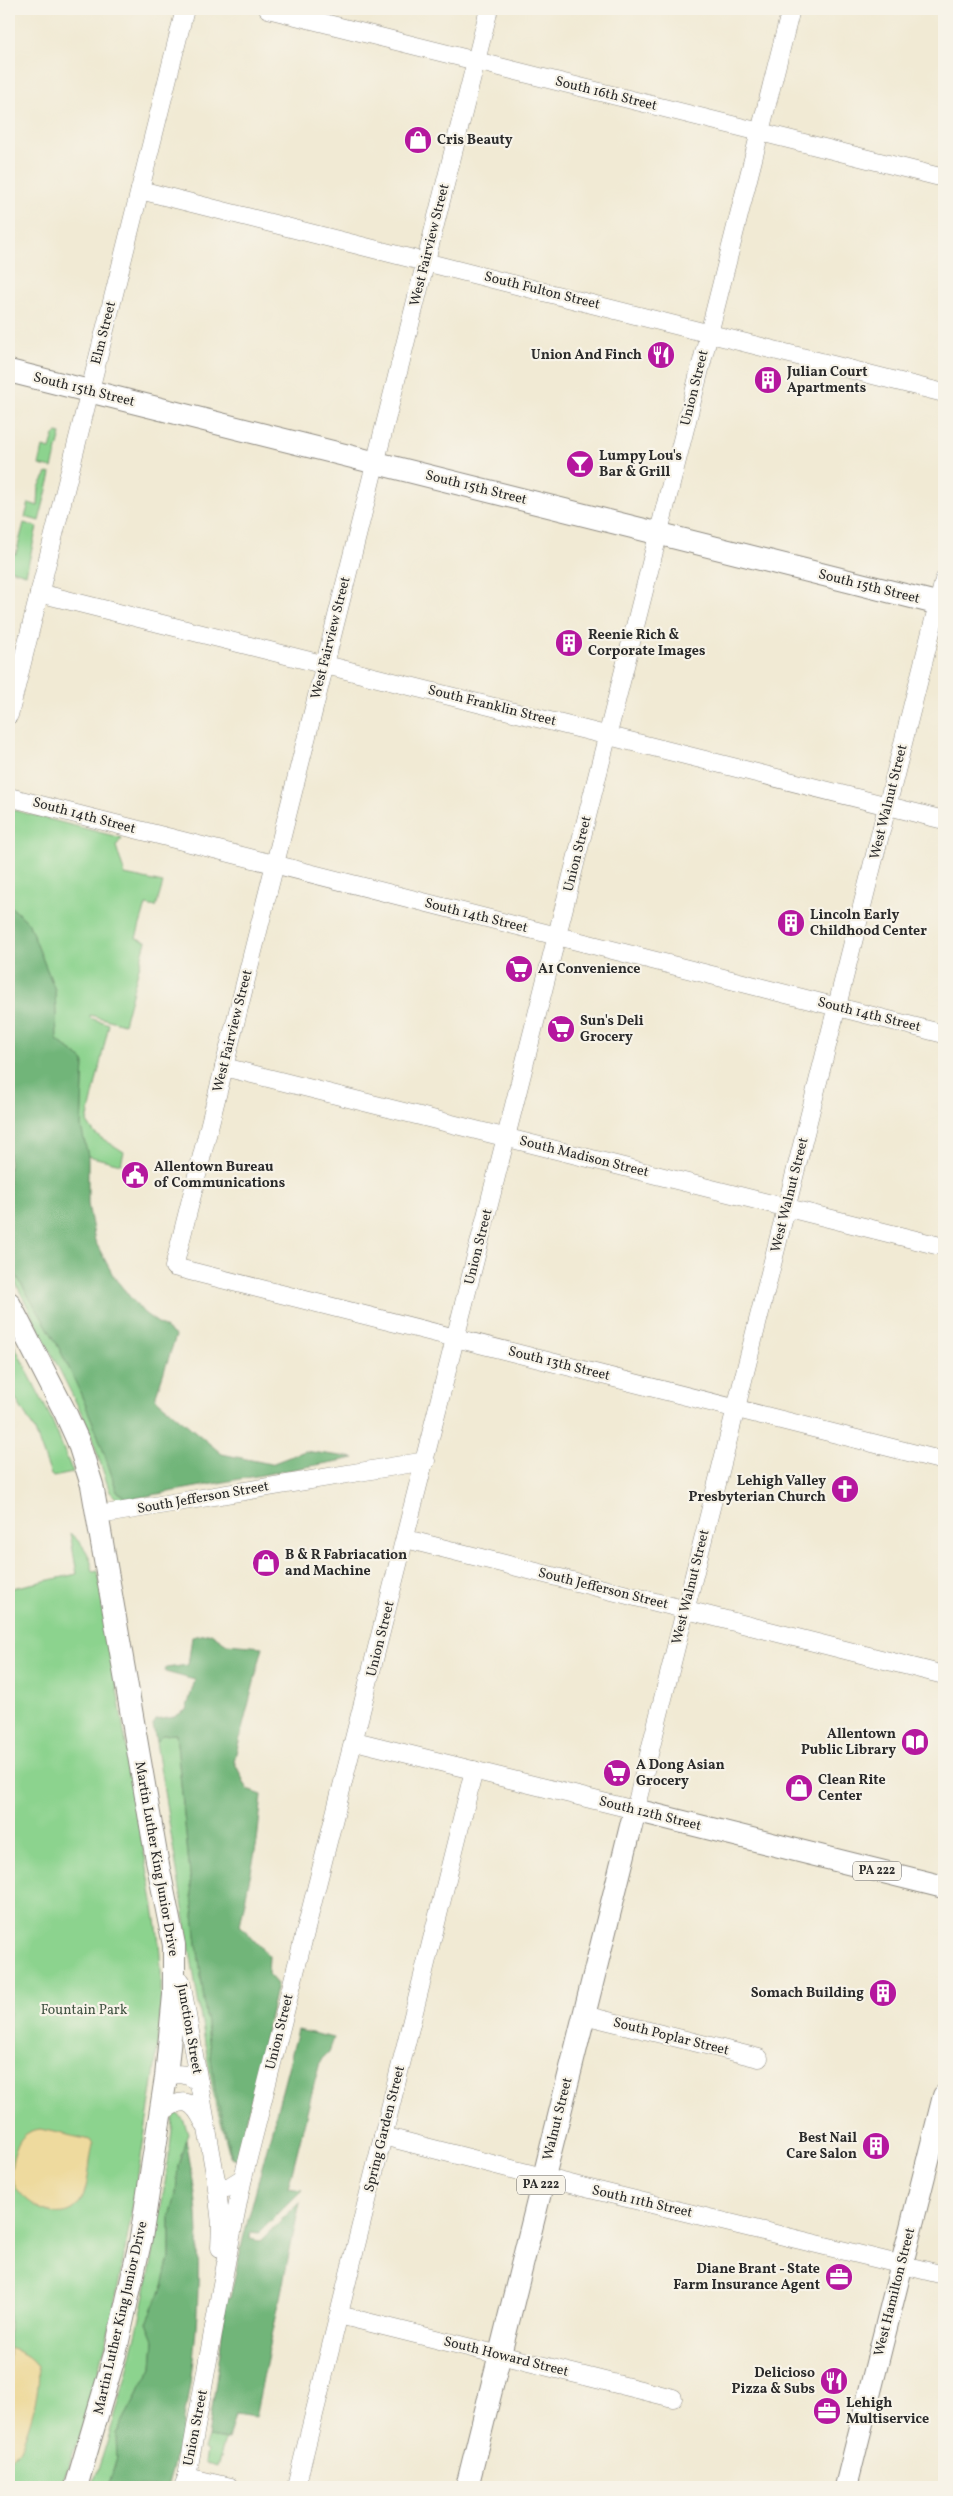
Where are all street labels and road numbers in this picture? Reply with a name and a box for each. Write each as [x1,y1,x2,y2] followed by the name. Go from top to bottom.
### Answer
[553,72,659,116] street label: South 16th Street
[406,182,454,308] street label: West Fairview Street
[482,267,602,315] street label: South Fulton Street
[87,299,121,367] street label: Elm Street
[676,348,714,428] street label: Union Street
[31,368,137,412] street label: South 15th Street
[423,466,529,510] street label: South 15th Street
[816,565,922,609] street label: South 15th Street
[307,575,355,701] street label: West Fairview Street
[426,681,558,731] street label: South Franklin Street
[866,743,912,861] street label: West Walnut Street
[31,793,138,839] street label: South 14th Street
[559,814,597,894] street label: Union Street
[422,894,530,938] street label: South 14th Street
[209,968,257,1094] street label: West Fairview Street
[815,993,923,1037] street label: South 14th Street
[517,1132,651,1182] street label: South Madison Street
[767,1136,813,1254] street label: West Walnut Street
[460,1207,498,1287] street label: Union Street
[506,1342,612,1386] street label: South 13th Street
[136,1477,270,1519] street label: South Jefferson Street
[668,1528,714,1646] street label: West Walnut Street
[536,1564,670,1614] street label: South Jefferson Street
[362,1599,400,1679] street label: Union Street
[129,1760,183,1958] street label: Martin Luther King Junior Drive
[597,1792,703,1836] street label: South 12th Street
[853,1862,901,1880] road number: PA 222
[172,1982,206,2076] street label: Junction Street
[261,1992,299,2072] street label: Union Street
[611,2013,731,2061] street label: South Poplar Street
[360,2064,410,2194] street label: Spring Garden Street
[539,2075,578,2162] street label: Walnut Street
[517,2176,565,2194] road number: PA 222
[590,2181,694,2223] street label: South 11th Street
[89,2219,153,2417] street label: Martin Luther King Junior Drive
[870,2226,920,2358] street label: West Hamilton Street
[442,2332,571,2382] street label: South Howard Street
[179,2388,213,2468] street label: Union Street

